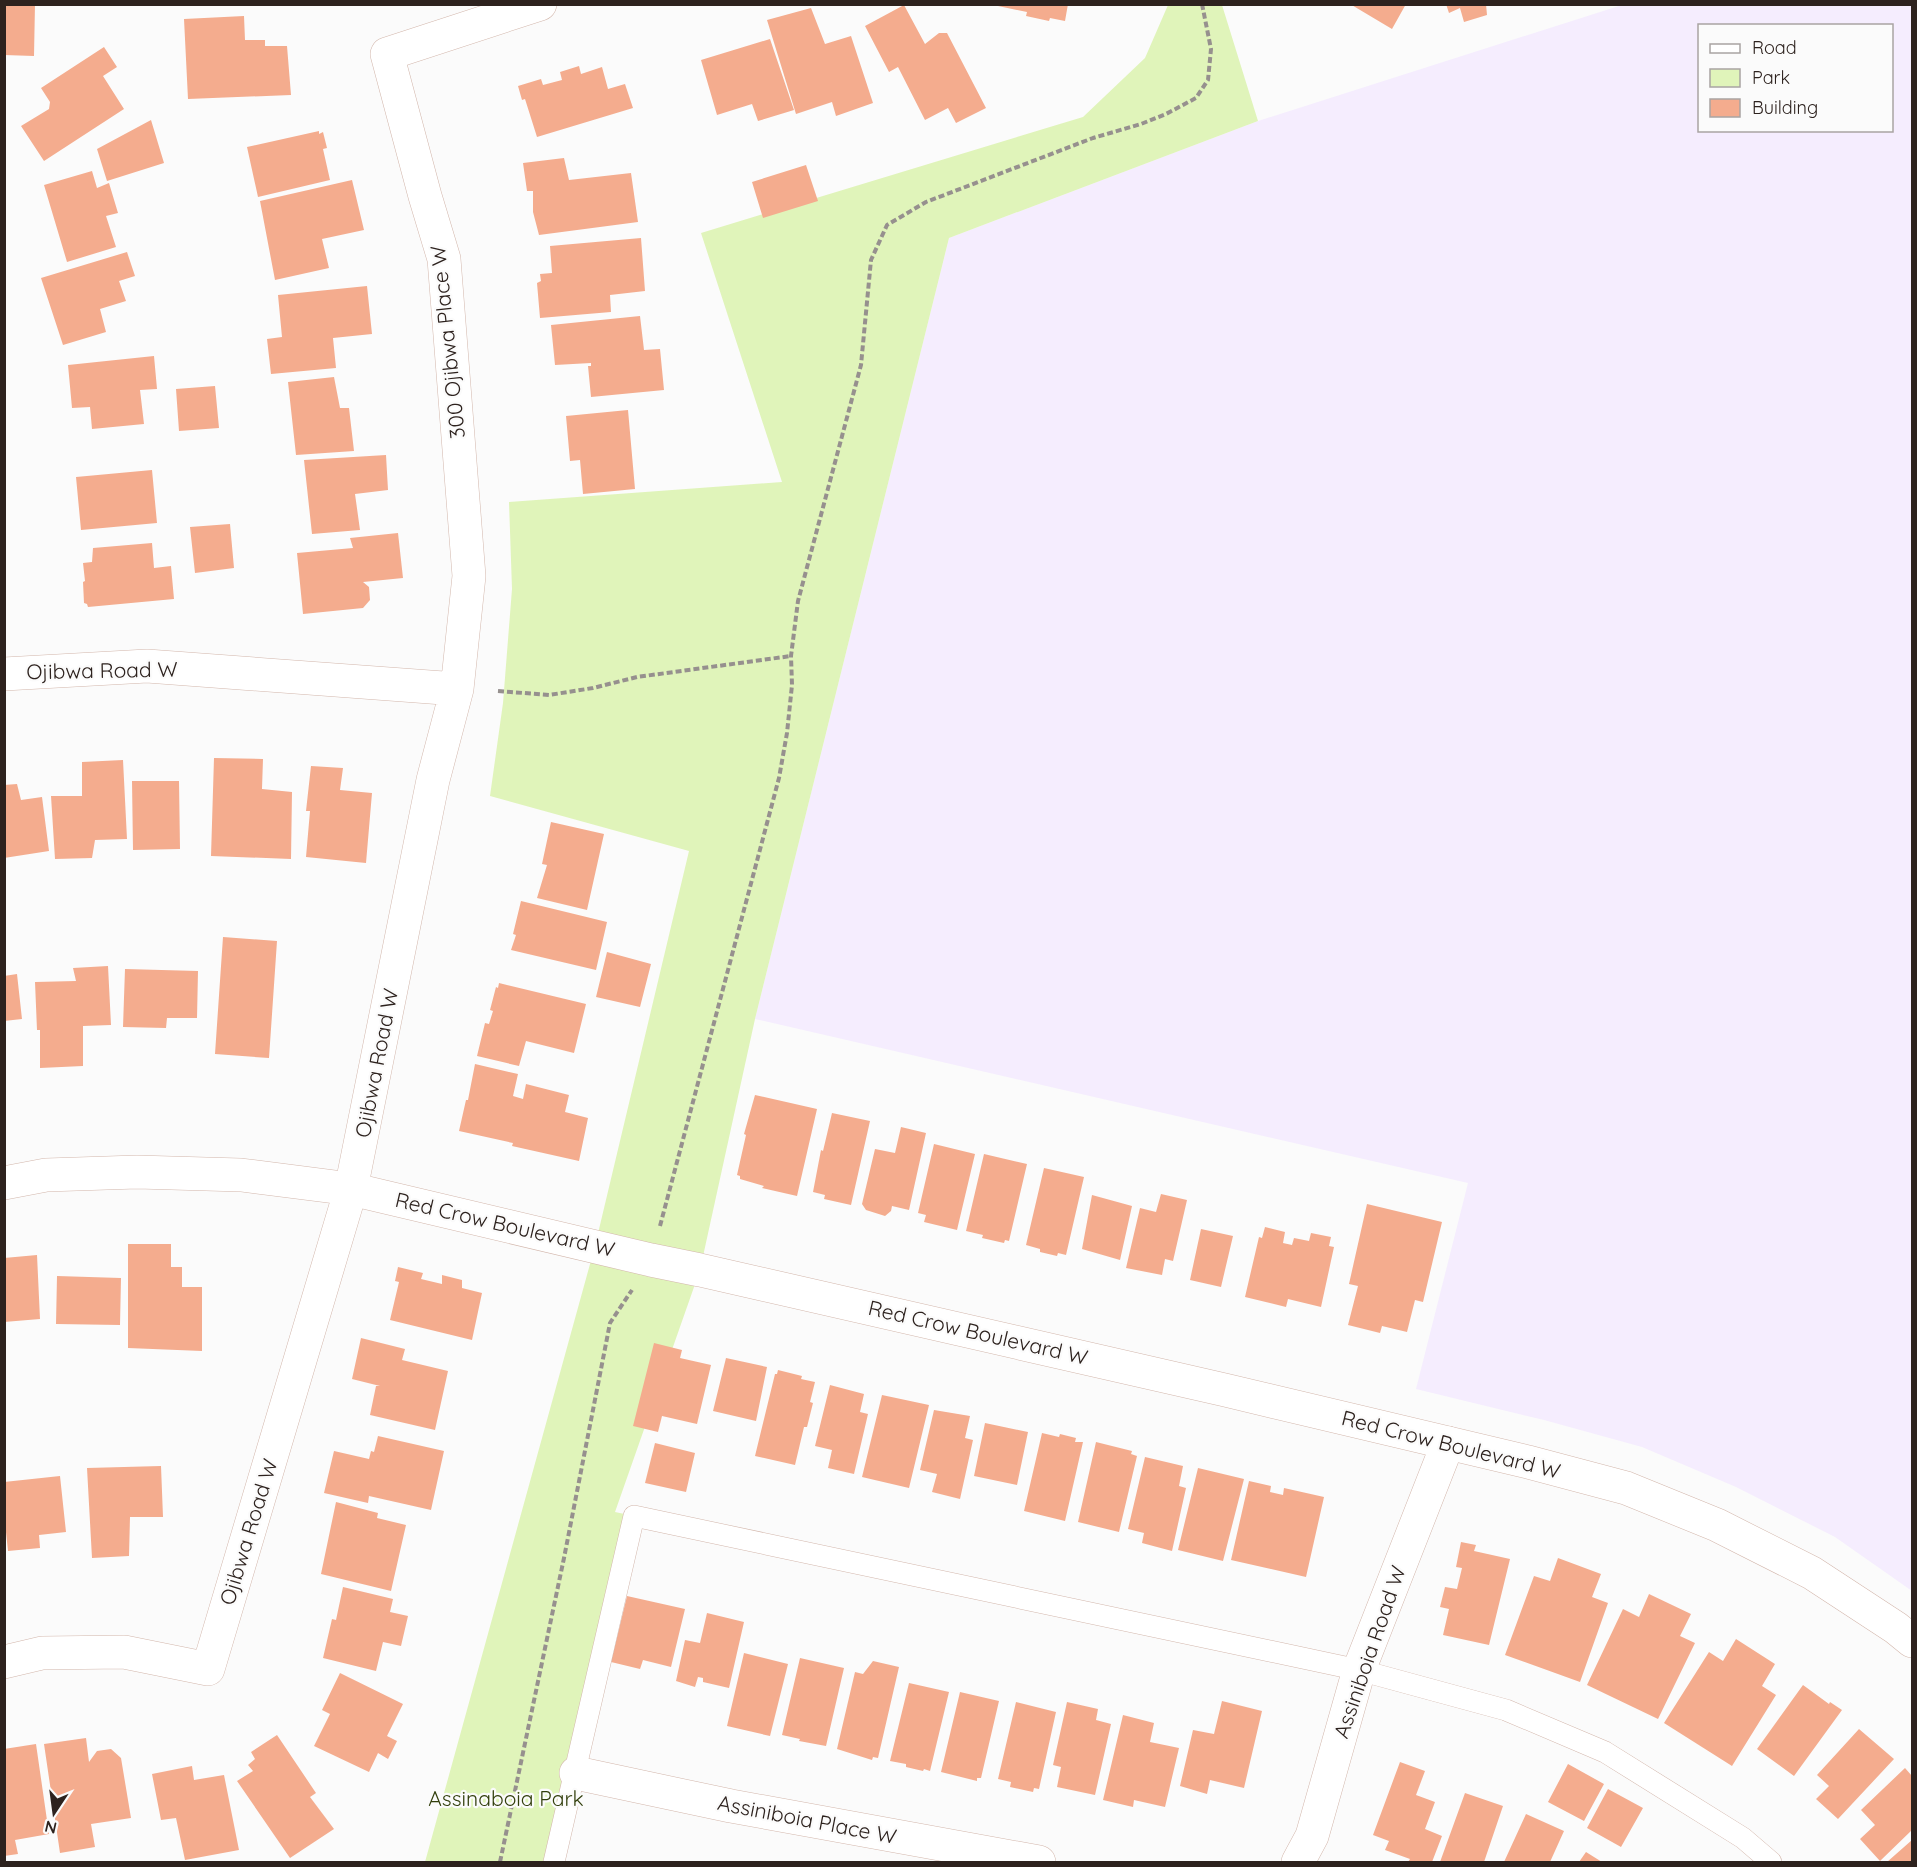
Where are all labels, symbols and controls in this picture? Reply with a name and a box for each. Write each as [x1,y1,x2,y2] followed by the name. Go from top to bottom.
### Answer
[1698,24,1893,132] legend
[1752,36,1797,59] text: Road
[1752,66,1790,89] text: Park
[1752,96,1818,119] text: Building
[424,244,470,440] street label: 300 Ojibwa Place W
[26,656,178,684] street label: Ojibwa Road W
[349,986,403,1140] street label: Ojibwa Road W
[393,1186,618,1262] street label: Red Crow Boulevard W
[866,1294,1091,1370] street label: Red Crow Boulevard W
[1339,1404,1563,1484] street label: Red Crow Boulevard W
[213,1455,283,1608] street label: Ojibwa Road W
[1327,1562,1411,1741] street label: Assiniboia Road W
[24,1783,84,1843] north arrow
[428,1785,584,1811] park label: Assinaboia Park
[716,1789,899,1849] street label: Assiniboia Place W
[43,1817,59,1839] text: N

